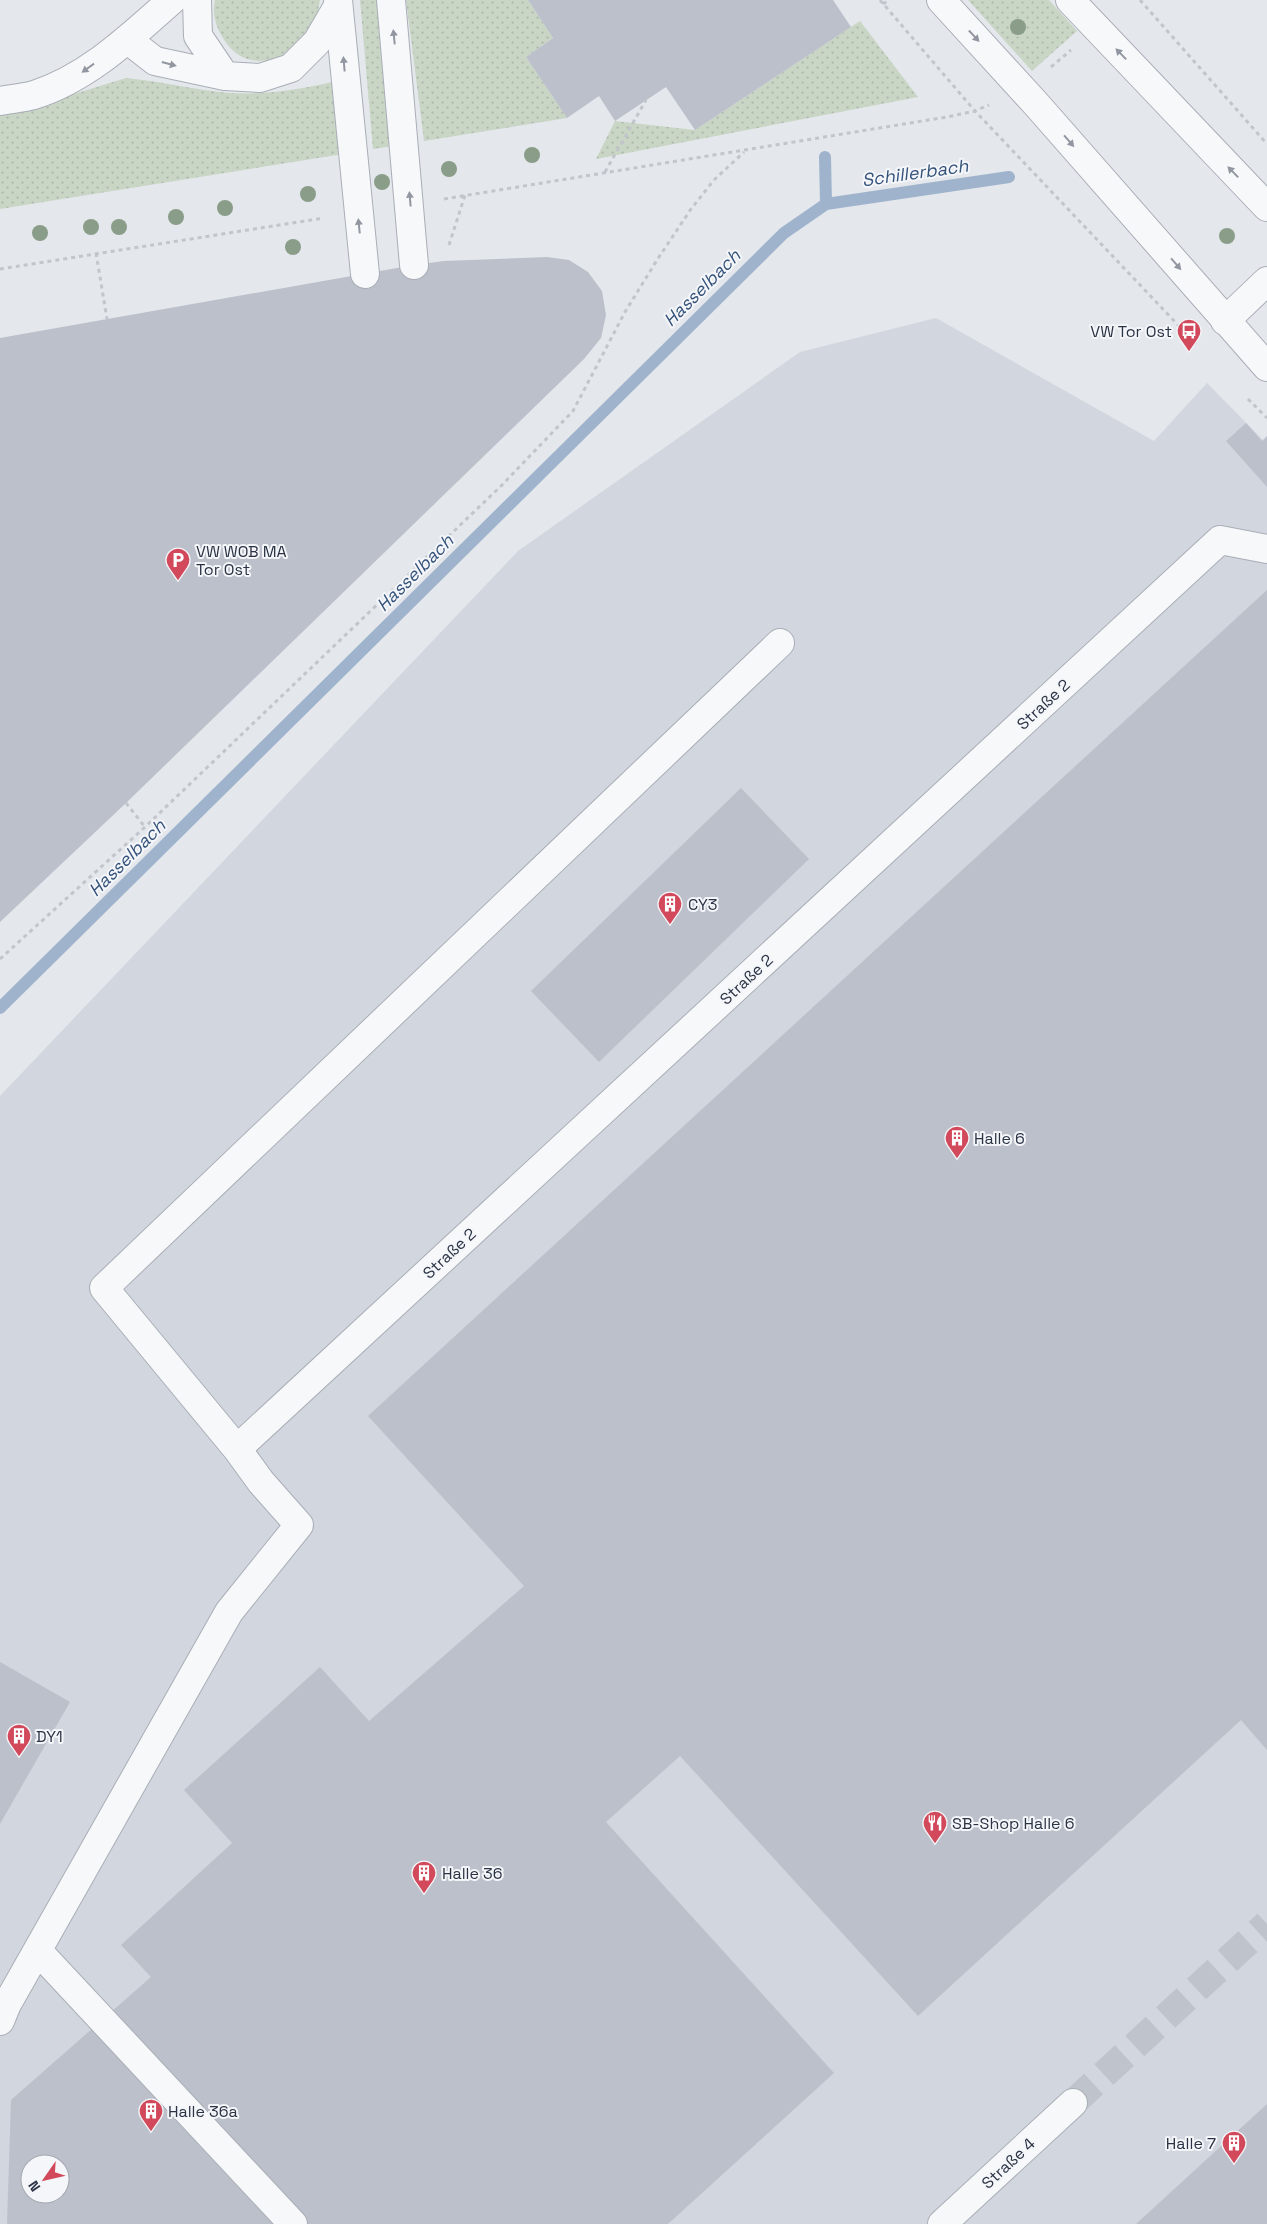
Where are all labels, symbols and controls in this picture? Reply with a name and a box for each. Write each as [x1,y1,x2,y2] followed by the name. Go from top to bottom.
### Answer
[390,29,398,45] one-way arrow
[968,29,980,41] one-way arrow
[1115,49,1127,61] one-way arrow
[340,56,348,72] one-way arrow
[162,60,177,68] one-way arrow
[82,63,95,74] one-way arrow
[1063,135,1075,147] one-way arrow
[860,154,970,191] water label: Schillerbach
[1227,166,1239,178] one-way arrow
[406,191,414,207] one-way arrow
[355,217,363,233] one-way arrow
[658,244,746,331] water label: Hasselbach
[1170,258,1181,271] one-way arrow
[1176,318,1202,352] bus stop icon: VW Tor Ost
[1090,321,1172,342] place label: VW Tor Ost
[371,529,459,616] water label: Hasselbach
[196,541,287,580] place label: VW WOB MA Tor Ost
[165,547,191,581] parking icon: VW WOB MA Tor Ost
[1012,674,1074,734] street label: Straße 2
[83,814,171,901] water label: Hasselbach
[657,891,683,925] building icon: CY3
[688,894,717,915] place label: CY3
[715,949,777,1009] street label: Straße 2
[944,1125,970,1159] building icon: Halle 6
[974,1128,1025,1149] place label: Halle 6
[418,1223,480,1283] street label: Straße 2
[6,1723,32,1757] building icon: DY1
[36,1726,63,1747] place label: DY1
[922,1810,948,1844] restaurant icon: SB-Shop Halle 6
[952,1813,1074,1834] place label: SB-Shop Halle 6
[411,1860,437,1894] building icon: Halle 36
[442,1863,503,1884] place label: Halle 36
[138,2098,164,2132] building icon: Halle 36a
[168,2101,238,2122] place label: Halle 36a
[1221,2130,1247,2164] building icon: Halle 7
[977,2133,1040,2193] street label: Straße 4
[1166,2133,1216,2154] place label: Halle 7
[20,2154,70,2204] north arrow
[24,2177,44,2195] text: N

